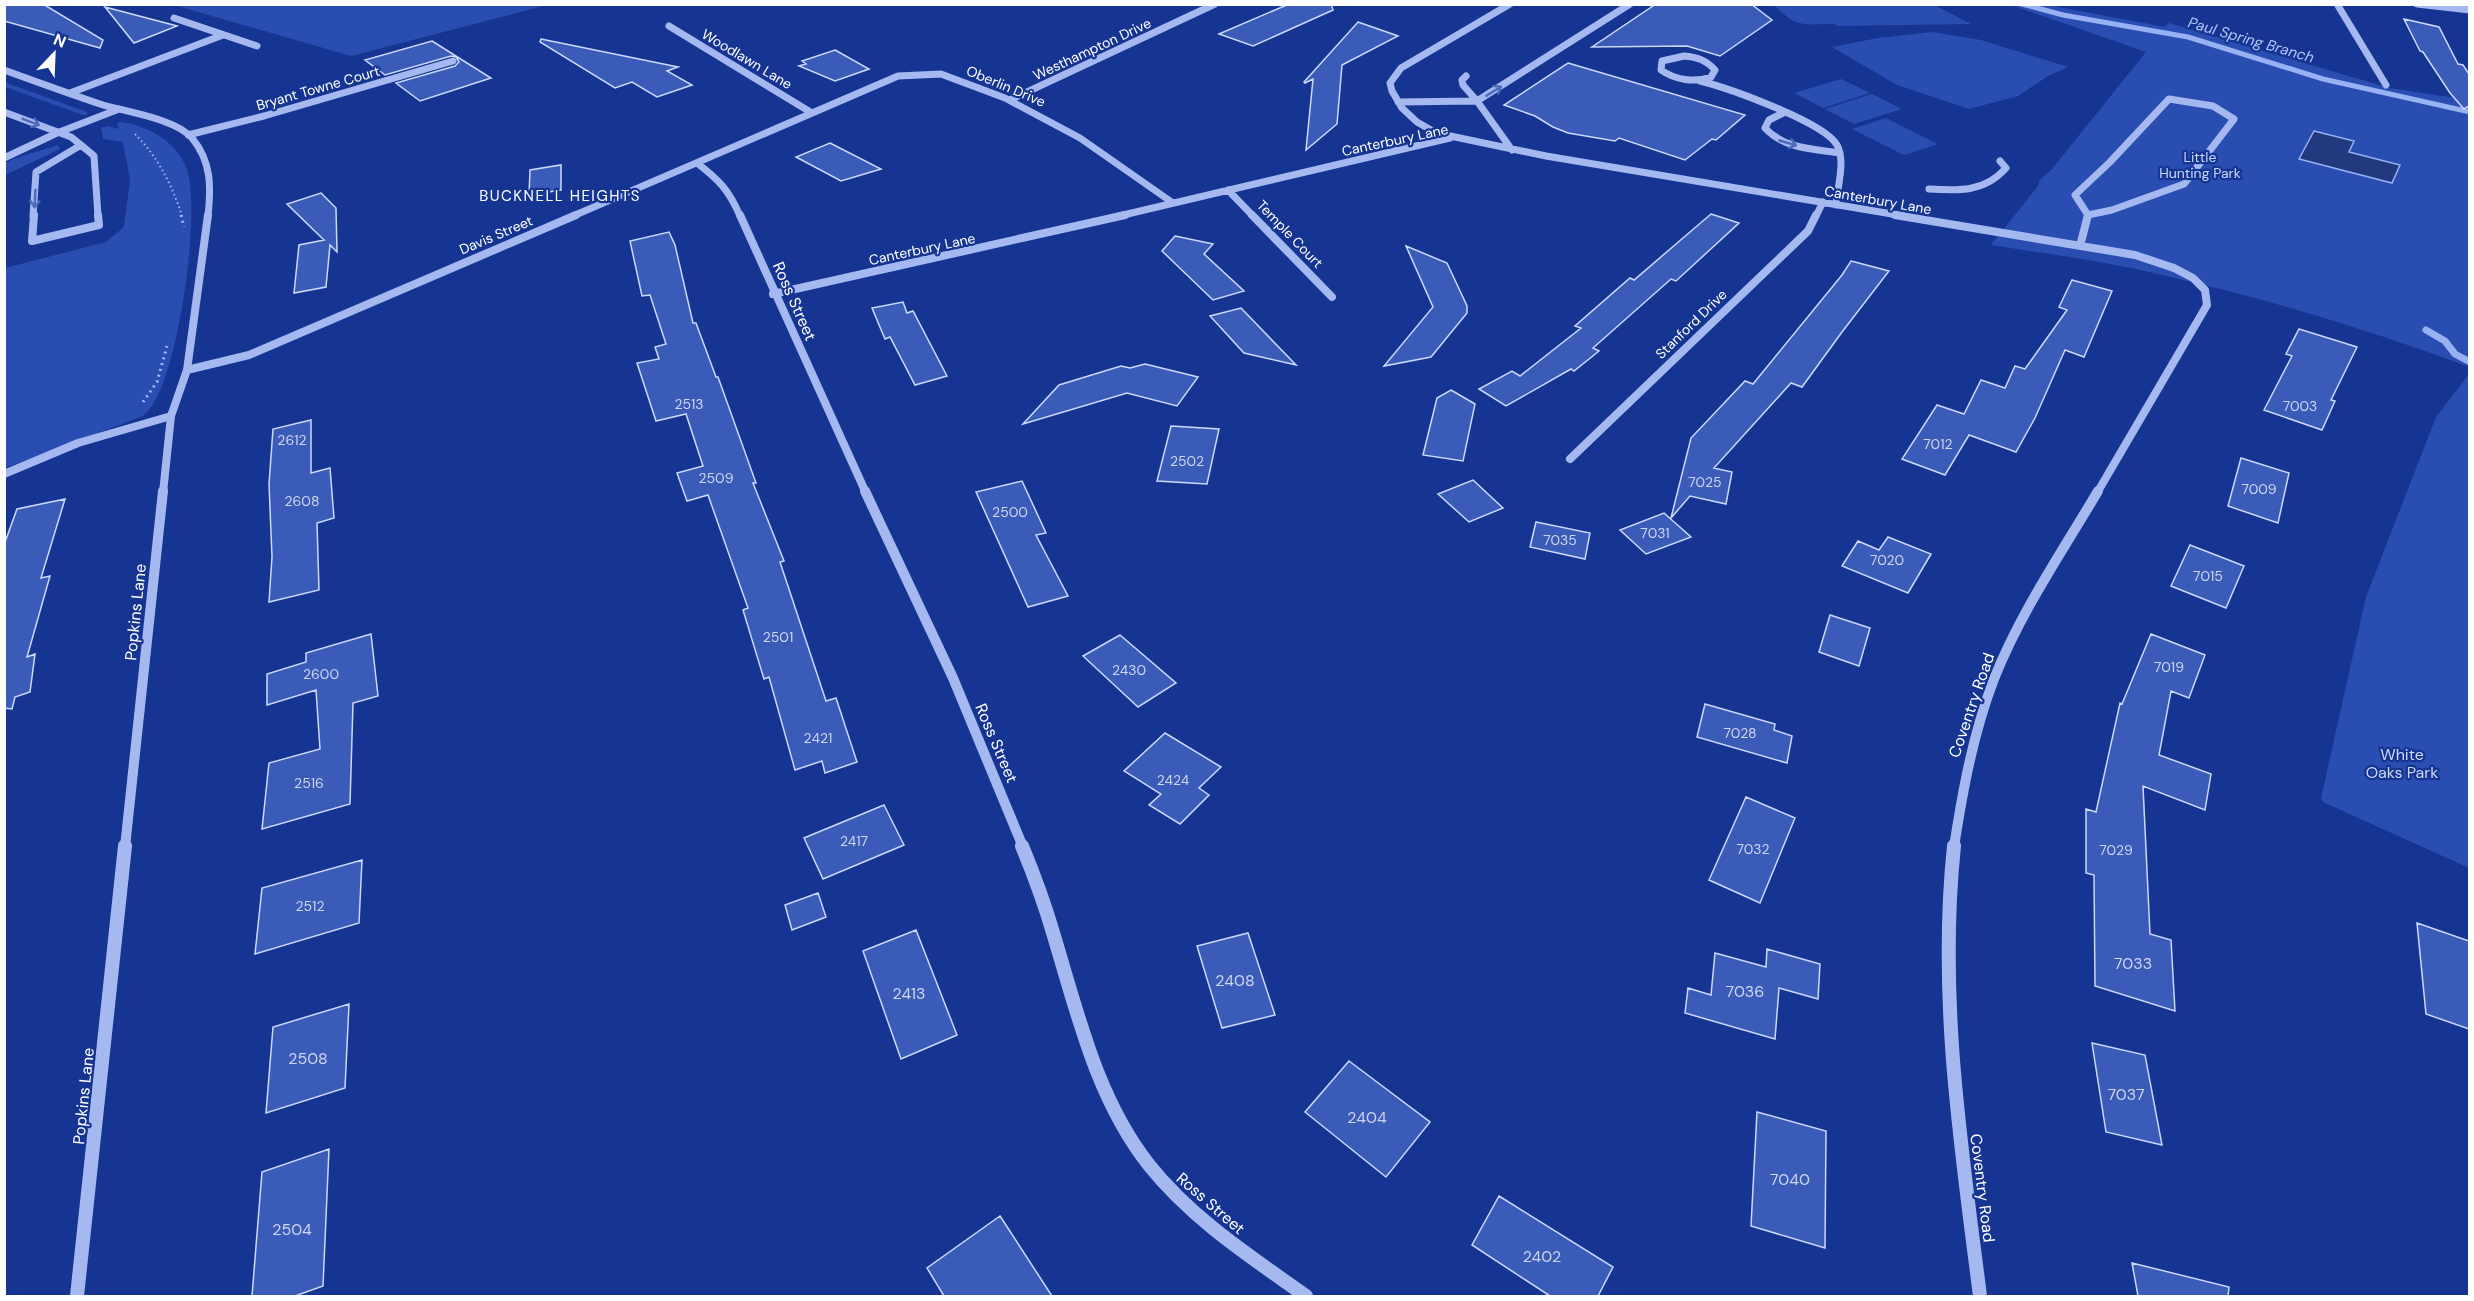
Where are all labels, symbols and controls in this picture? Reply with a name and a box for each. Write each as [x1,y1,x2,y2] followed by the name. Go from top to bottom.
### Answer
[2186,12,2317,68] water label: Paul Spring Branch
[1030,14,1154,84] street label: Westhampton Drive
[24,24,84,84] north arrow
[699,25,795,93] street label: Woodlawn Lane
[50,29,69,53] text: N
[964,61,1048,111] street label: Oberlin Drive
[254,62,382,114] street label: Bryant Towne Court
[1485,84,1502,96] one-way arrow
[21,117,40,128] one-way arrow
[1340,120,1450,160] street label: Canterbury Lane
[1778,138,1797,149] one-way arrow
[2159,148,2241,182] park label: Little Hunting Park
[1823,182,1933,218] street label: Canterbury Lane
[479,186,641,206] district label: BUCKNELL HEIGHTS
[29,189,40,209] one-way arrow
[1253,196,1327,272] street label: Temple Court
[457,211,535,259] street label: Davis Street
[867,229,977,269] street label: Canterbury Lane
[768,258,821,344] street label: Ross Street
[1651,285,1731,363] street label: Stanford Drive
[674,395,704,413] house number: 2513
[2283,397,2317,415] house number: 7003
[277,431,307,449] house number: 2612
[1923,435,1953,453] house number: 7012
[1170,452,1204,470] house number: 2502
[699,469,734,487] house number: 2509
[1688,473,1722,491] house number: 7025
[2241,480,2277,498] house number: 7009
[285,492,319,510] house number: 2608
[992,503,1028,521] house number: 2500
[1640,524,1670,542] house number: 7031
[1543,531,1577,549] house number: 7035
[1870,551,1904,569] house number: 7020
[120,563,151,661] street label: Popkins Lane
[2193,567,2223,585] house number: 7015
[763,628,793,646] house number: 2501
[1944,650,1999,760] street label: Coventry Road
[2154,658,2184,676] house number: 7019
[1112,661,1146,679] house number: 2430
[303,665,339,683] house number: 2600
[970,700,1023,786] street label: Ross Street
[1723,724,1757,742] house number: 7028
[804,729,832,747] house number: 2421
[2366,744,2438,783] park label: White Oaks Park
[1157,771,1190,789] house number: 2424
[294,774,324,792] house number: 2516
[840,832,868,850] house number: 2417
[1736,840,1770,858] house number: 7032
[2099,841,2133,859] house number: 7029
[295,897,325,915] house number: 2512
[2114,953,2152,974] house number: 7033
[1215,970,1255,991] house number: 2408
[1726,981,1764,1002] house number: 7036
[892,983,926,1004] house number: 2413
[68,1047,99,1145] street label: Popkins Lane
[288,1048,328,1069] house number: 2508
[2108,1084,2145,1105] house number: 7037
[1347,1107,1387,1128] house number: 2404
[1965,1132,2000,1244] street label: Coventry Road
[1172,1168,1249,1239] street label: Ross Street
[1770,1169,1810,1190] house number: 7040
[272,1219,312,1240] house number: 2504
[1523,1246,1561,1267] house number: 2402

